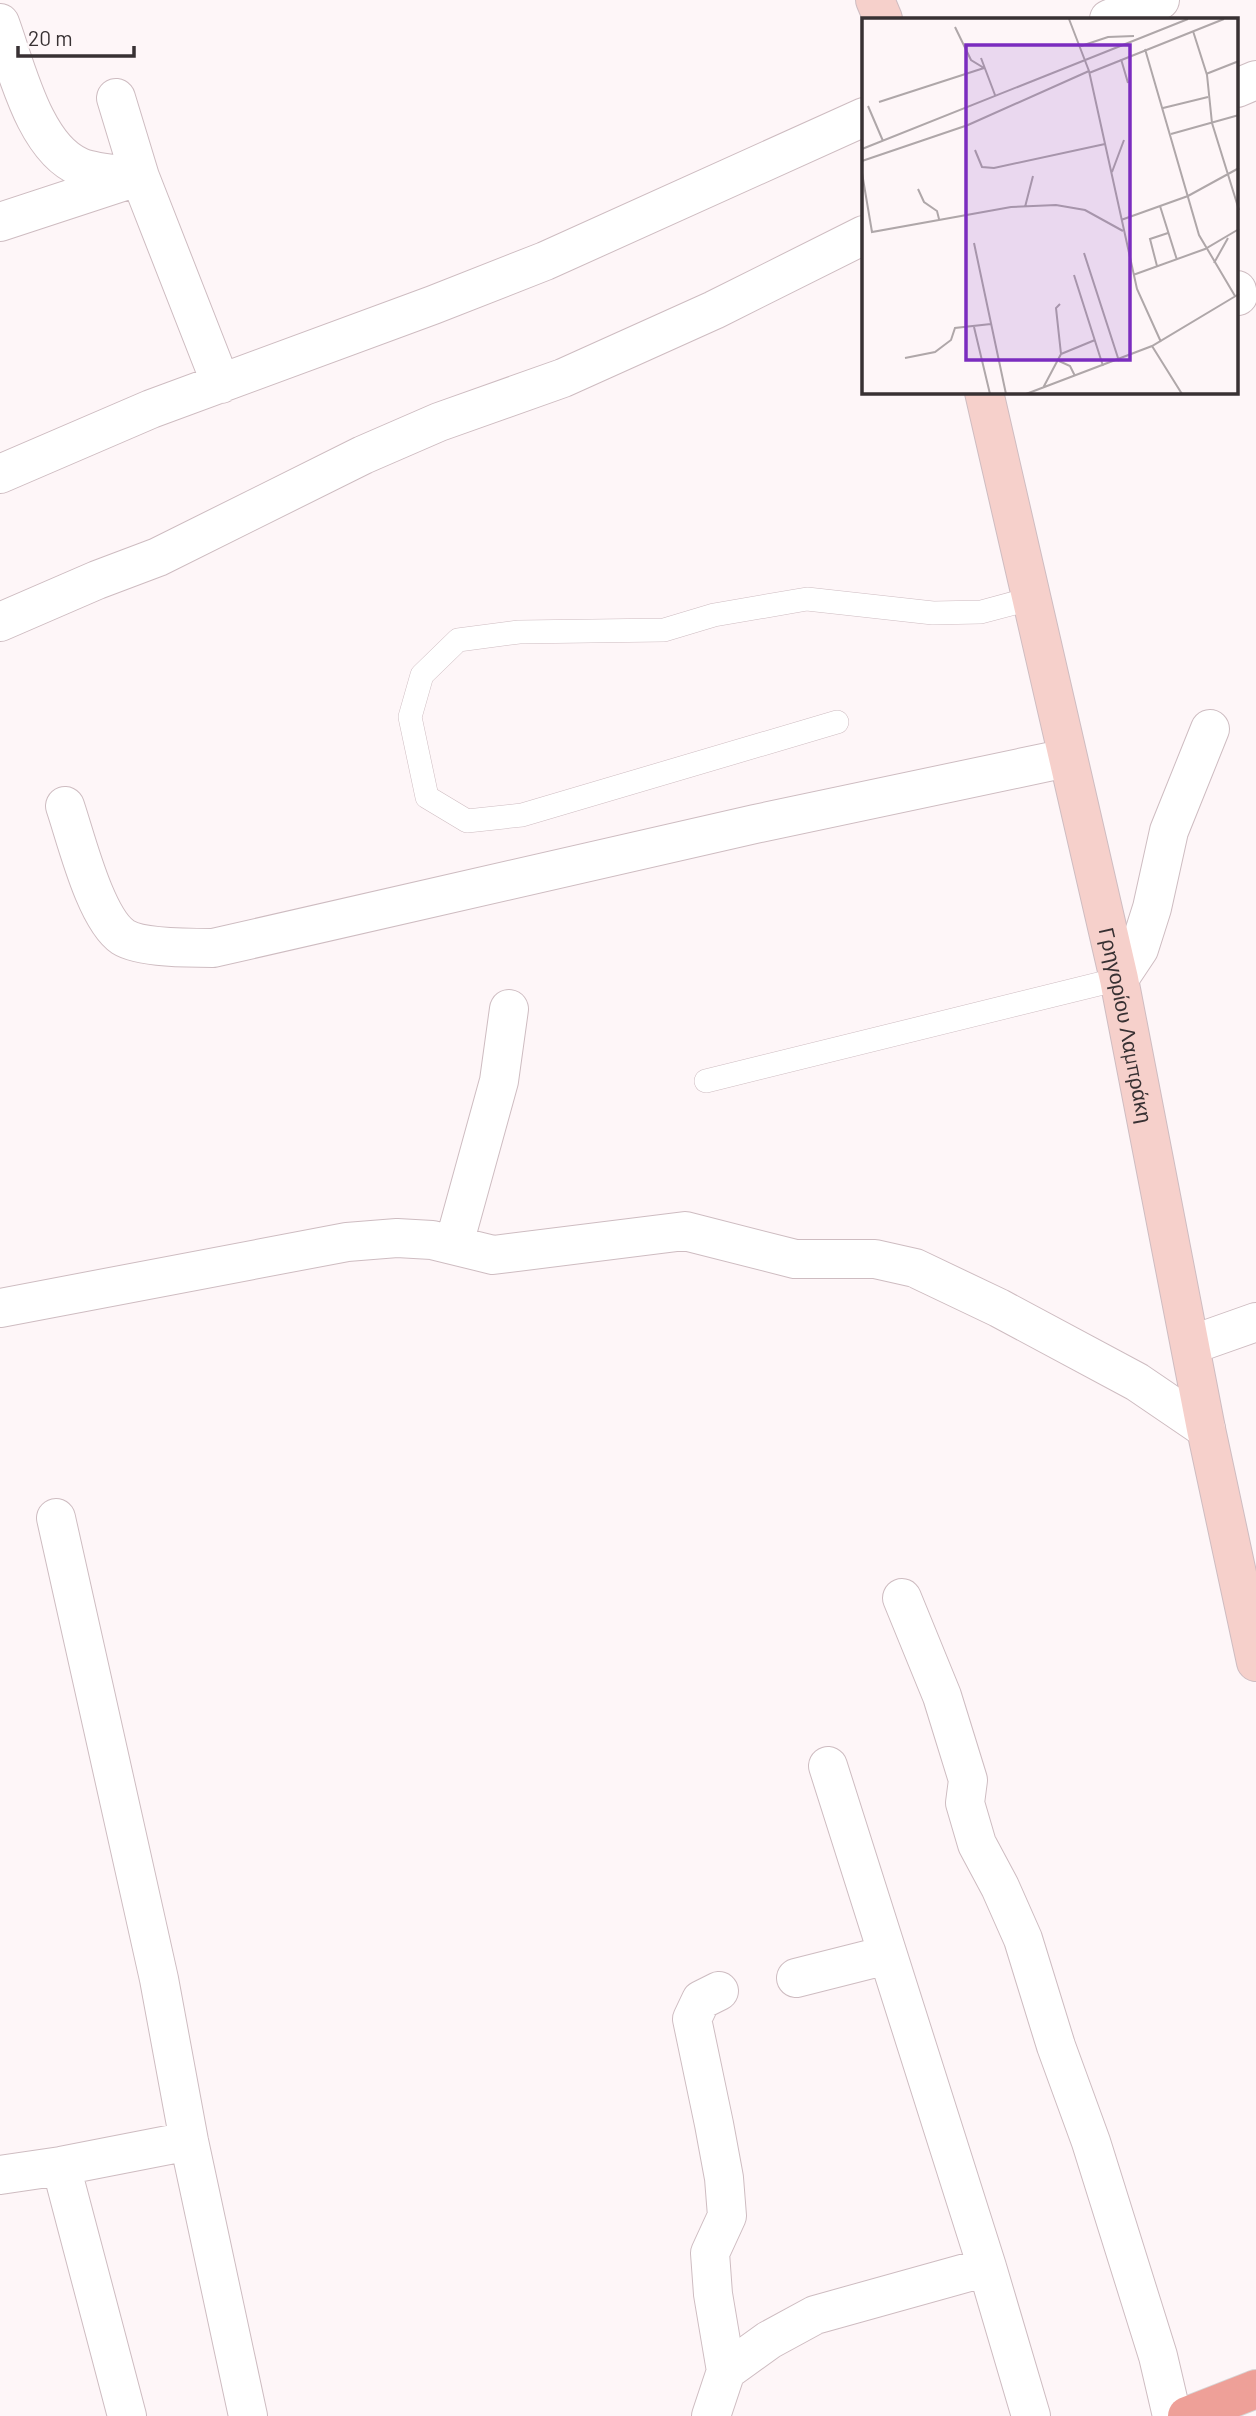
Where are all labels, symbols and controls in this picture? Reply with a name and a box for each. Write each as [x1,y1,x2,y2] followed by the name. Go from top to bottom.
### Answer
[18,14,133,58] scale bar
[862,18,1238,394] inset map
[28,25,73,50] text: 20 m
[1095,925,1159,1125] street label: Γρηγορίου Λαμπράκη

